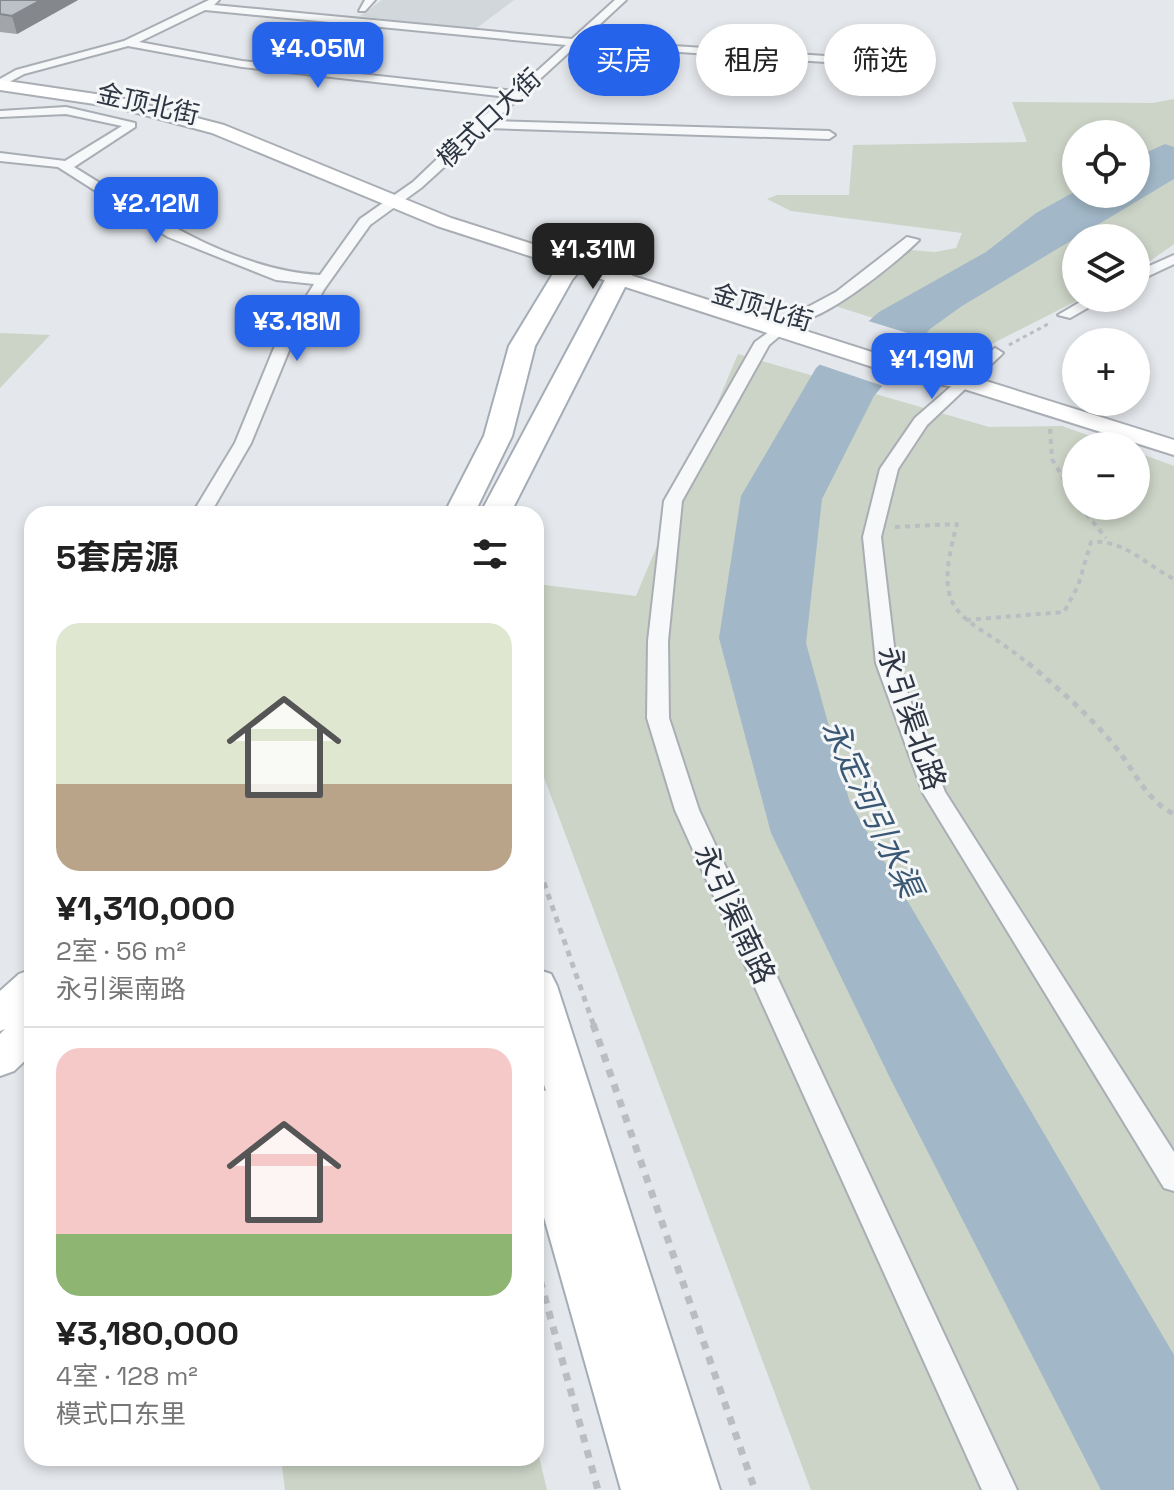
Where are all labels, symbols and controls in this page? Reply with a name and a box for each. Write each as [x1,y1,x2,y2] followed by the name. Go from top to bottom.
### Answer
[253,22,383,90] pin: ¥4.05M
[568,24,680,96] chip: 买房
[696,24,808,96] chip: 租房
[824,24,936,96] chip: 筛选
[270,31,366,65] text: ¥4.05M
[430,61,548,175] street label: 模式口大街
[94,76,202,132] street label: 金顶北街
[1062,120,1150,520] map controls
[1062,120,1150,208] button: locate
[91,177,221,245] pin: ¥2.12M
[112,186,200,220] text: ¥2.12M
[528,223,658,291] pin: ¥1.31M
[1062,224,1150,312] button: layers
[550,232,636,266] text: ¥1.31M
[707,276,817,338] street label: 金顶北街
[232,295,362,363] pin: ¥3.18M
[253,304,341,338] text: ¥3.18M
[1062,328,1150,416] button: +
[867,333,997,401] pin: ¥1.19M
[889,342,975,376] text: ¥1.19M
[1062,432,1150,520] button: −
[468,532,512,576] icon: filters
[56,536,178,579] text: 5套房源
[869,641,955,795] street label: 永引渠北路
[212,675,356,819] icon: home
[813,713,932,907] water label: 永定河引水渠
[686,838,784,990] street label: 永引渠南路
[56,887,235,930] text: ¥1,310,000
[56,934,186,968] text: 2室 · 56 m²
[56,972,186,1006] text: 永引渠南路
[212,1100,356,1244] icon: home
[56,1312,239,1355] text: ¥3,180,000
[56,1359,198,1393] text: 4室 · 128 m²
[56,1397,186,1431] text: 模式口东里

